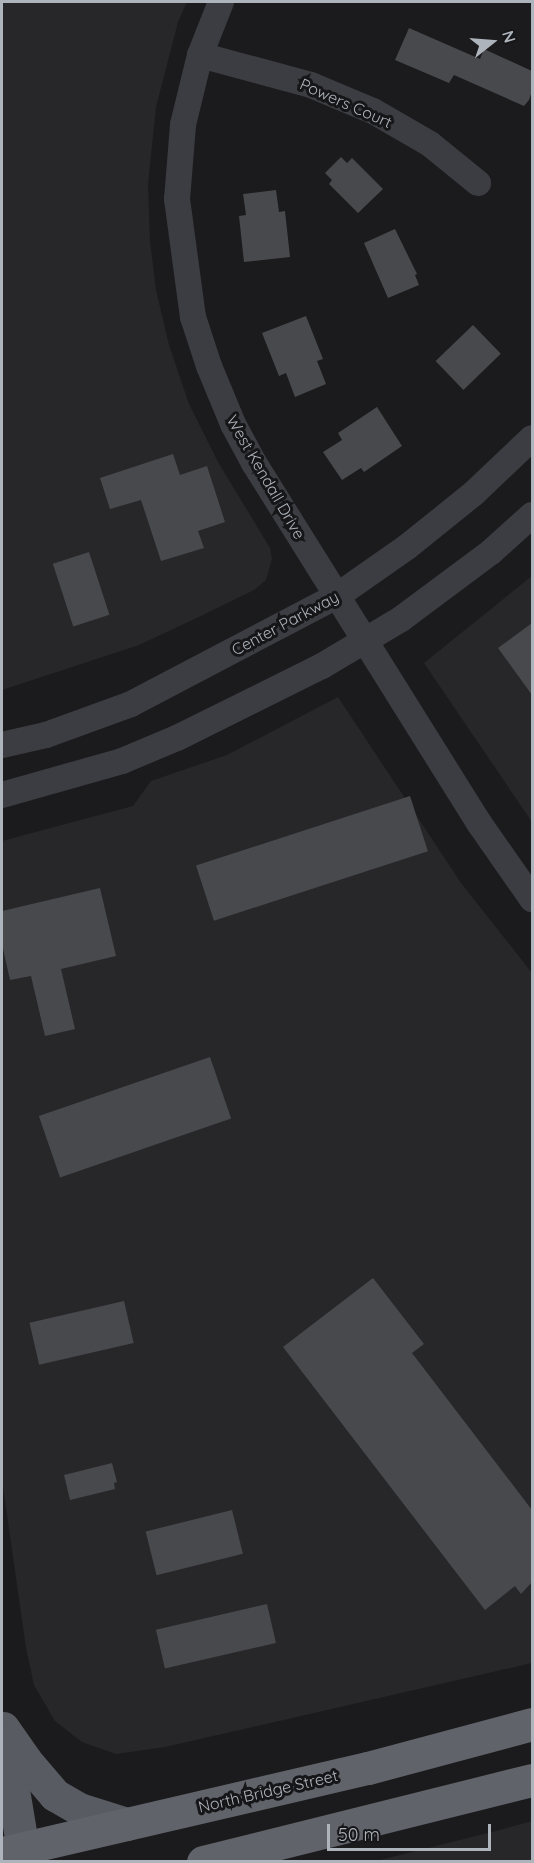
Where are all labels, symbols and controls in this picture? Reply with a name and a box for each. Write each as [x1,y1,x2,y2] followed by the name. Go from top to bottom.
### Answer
[462,12,522,72] north arrow
[498,28,520,45] text: N
[297,74,395,132] street label: Powers Court
[223,412,309,542] street label: West Kendall Drive
[228,587,342,659] street label: Center Parkway
[196,1766,340,1816] street label: North Bridge Street
[330,1812,494,1850] scale bar
[338,1823,380,1846] text: 50 m

